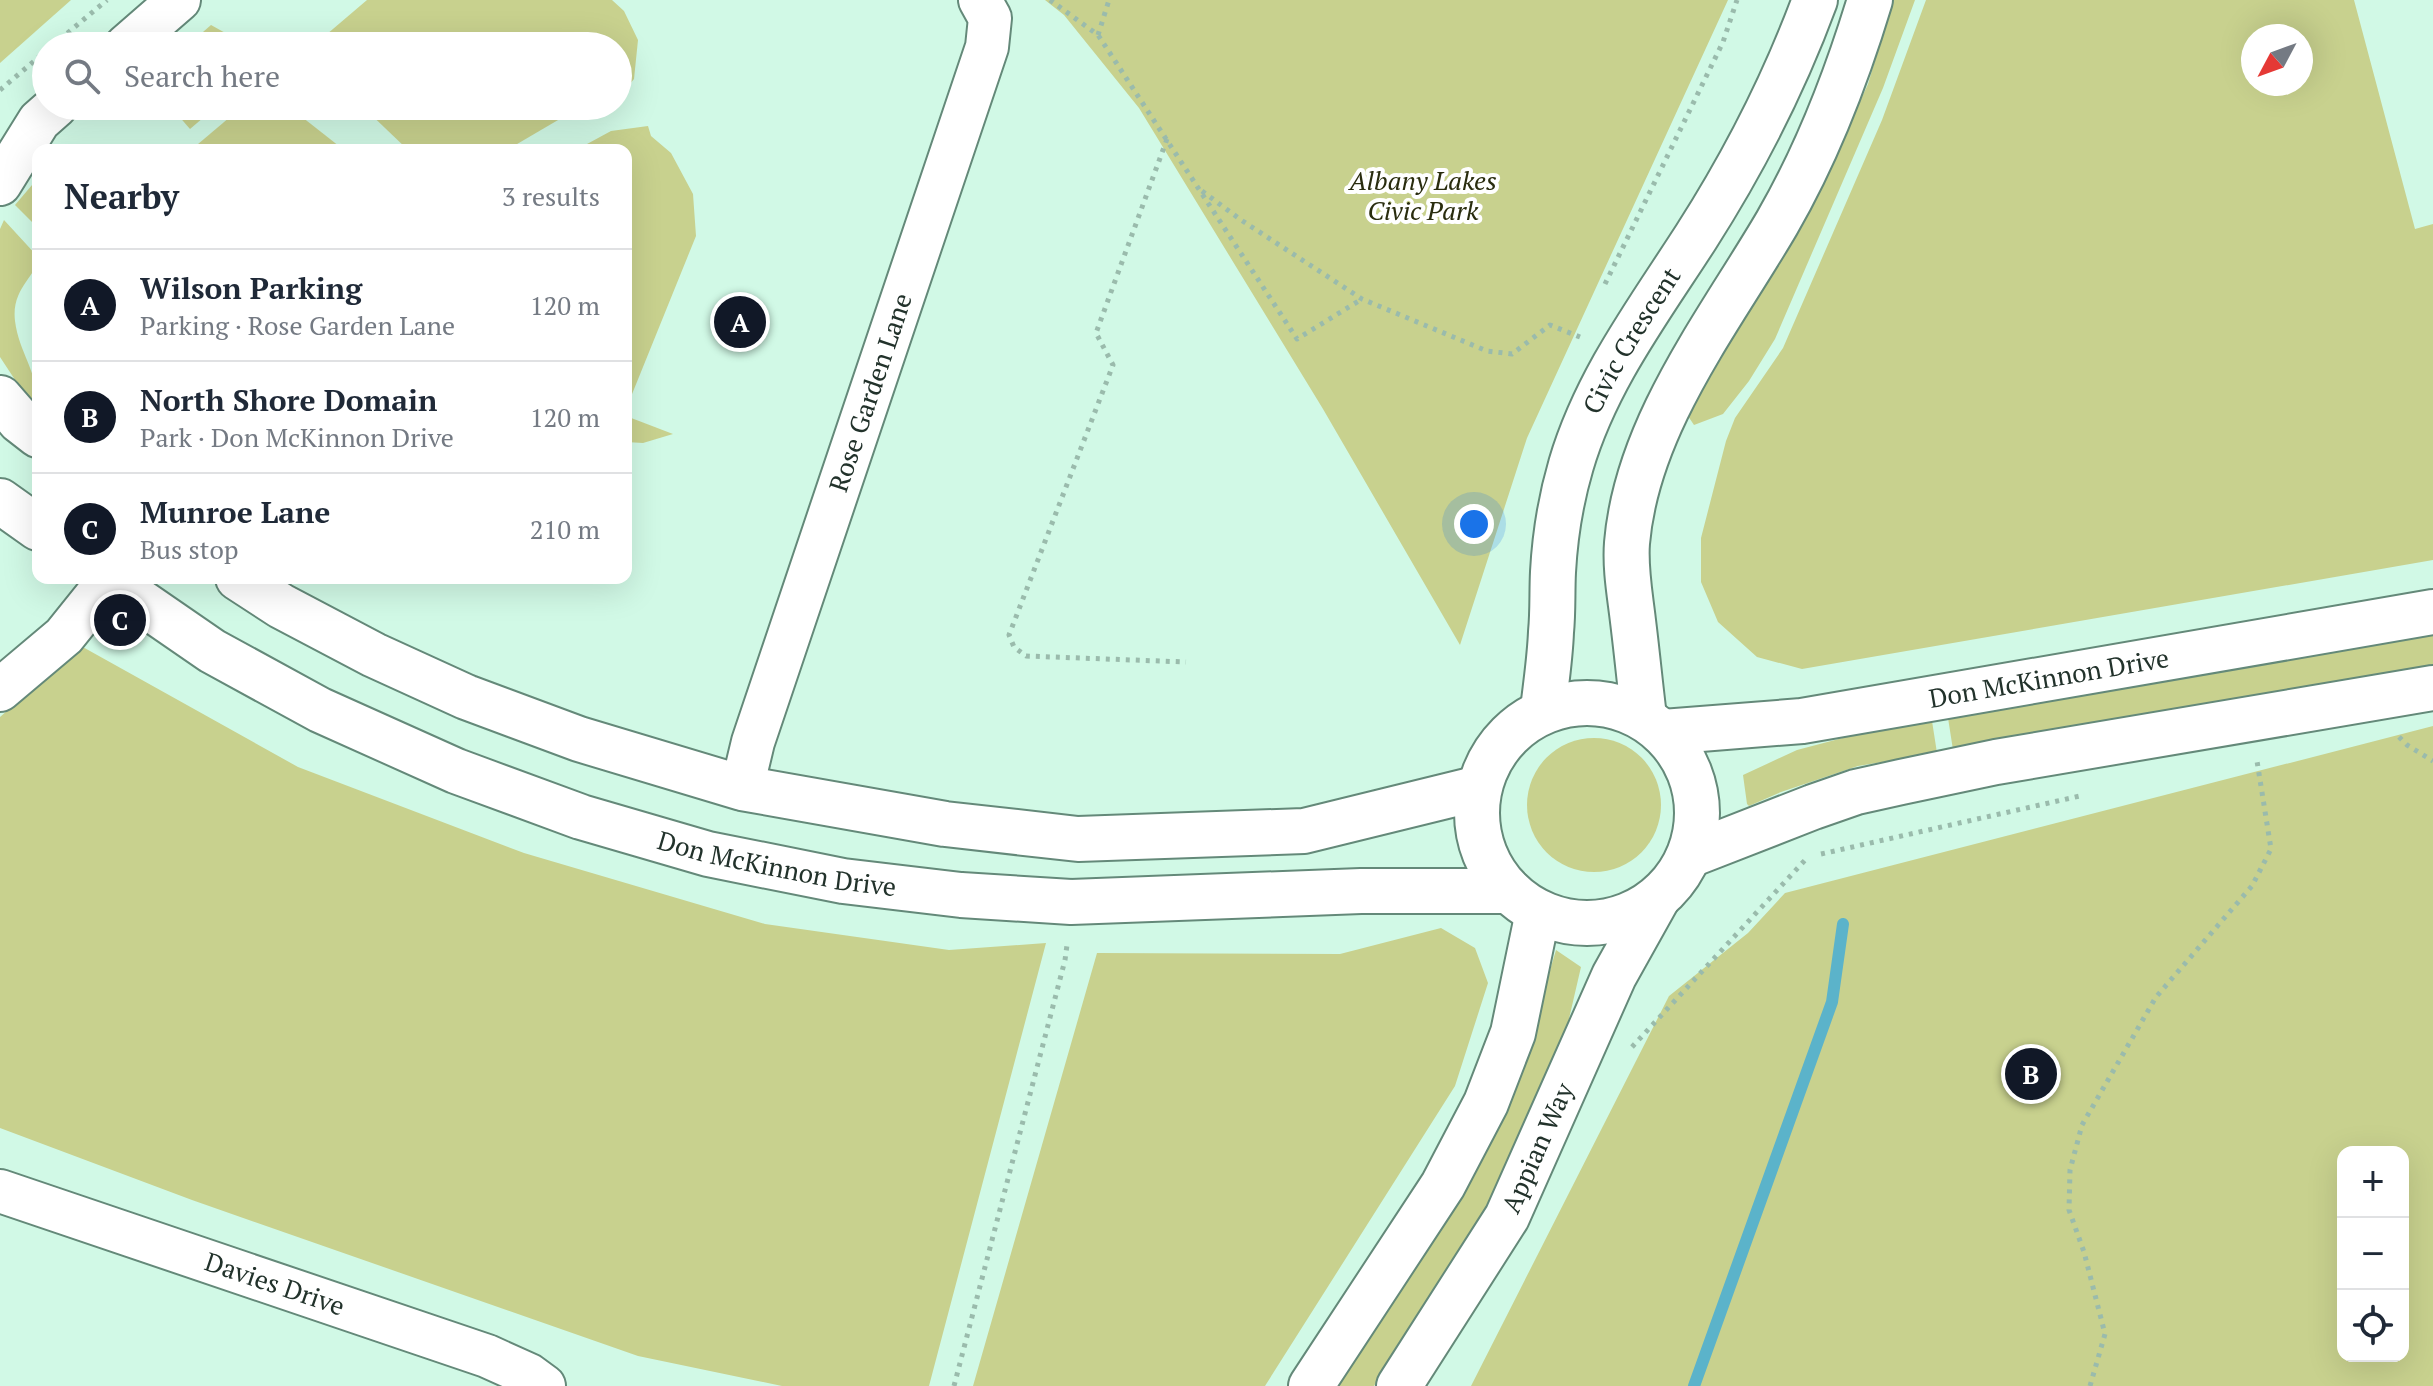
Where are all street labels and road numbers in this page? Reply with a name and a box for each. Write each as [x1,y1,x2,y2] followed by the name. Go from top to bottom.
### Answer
[1574,260,1688,419] street label: Civic Crescent
[820,289,919,496] street label: Rose Garden Lane
[1926,640,2171,715] street label: Don McKinnon Drive
[654,822,898,903] street label: Don McKinnon Drive
[1493,1077,1581,1218] street label: Appian Way
[201,1244,349,1323] street label: Davies Drive

